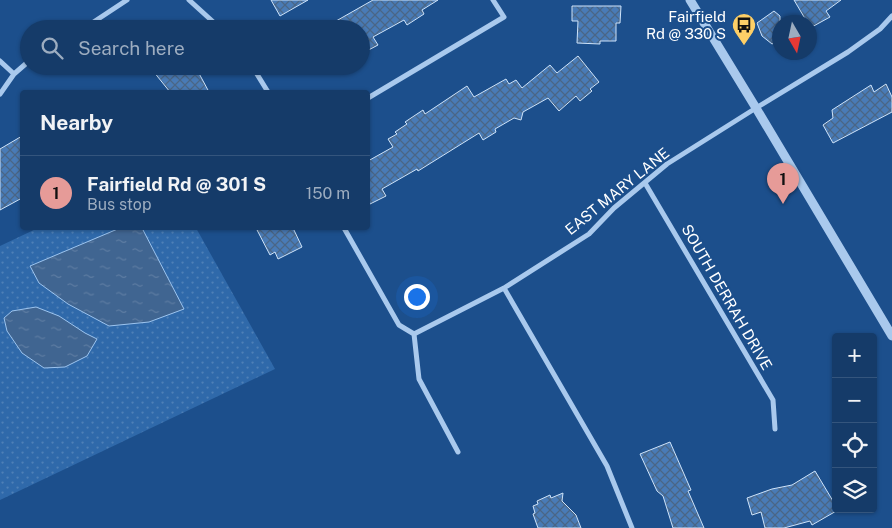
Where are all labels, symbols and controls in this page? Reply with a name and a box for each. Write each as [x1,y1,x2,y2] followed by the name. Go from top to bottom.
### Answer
[646,8,726,42] place label: Fairfield Rd @ 330 S
[731,12,757,46] bus stop icon: Fairfield Rd @ 330 S
[772,15,817,60] north arrow
[20,20,370,75] search box
[38,34,66,62] icon: search
[78,37,185,59] text: Search here
[40,110,113,135] text: Nearby
[562,144,672,238] street label: EAST MARY LANE
[767,163,799,204] pin: 1
[87,173,266,195] text: Fairfield Rd @ 301 S
[53,184,59,203] text: 1
[306,184,350,203] text: 150 m
[87,195,151,214] text: Bus stop
[678,221,776,373] street label: SOUTH DERRAH DRIVE
[404,284,430,310] your location
[832,333,877,513] map controls
[832,333,877,378] button: +
[832,378,877,423] button: −
[832,423,877,468] button: locate
[832,468,877,513] button: layers

